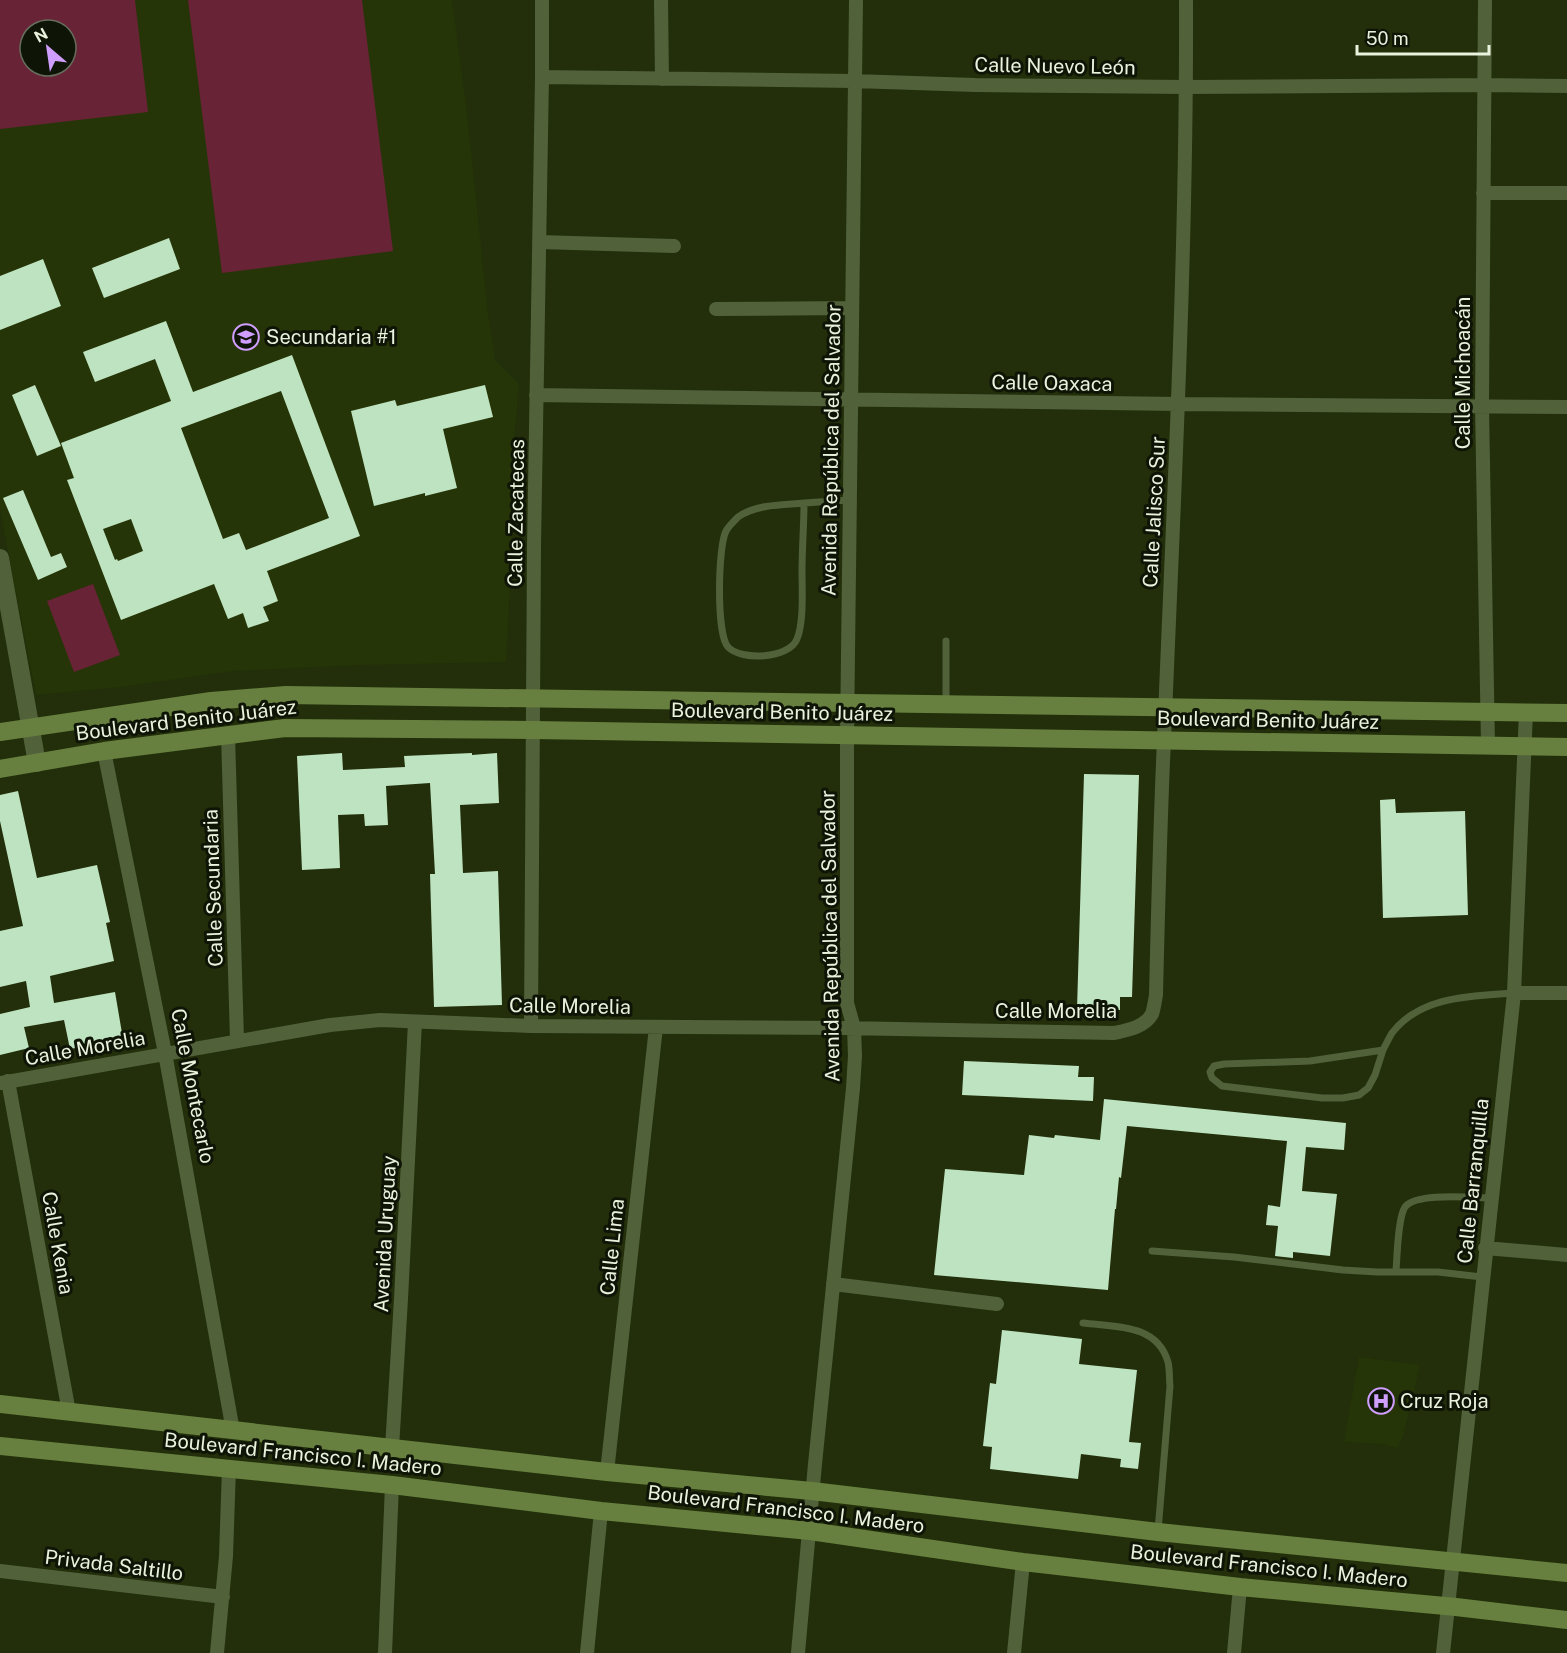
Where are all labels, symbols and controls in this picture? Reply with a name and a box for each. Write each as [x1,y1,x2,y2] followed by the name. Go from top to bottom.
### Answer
[18,18,78,78] north arrow
[1357,18,1489,56] scale bar
[31,24,51,47] text: N
[1366,28,1409,49] text: 50 m
[974,53,1136,79] street label: Calle Nuevo León
[1451,297,1475,449] street label: Calle Michoacán
[816,304,846,596] street label: Avenida República del Salvador
[231,322,261,352] school or university icon: Secundaria #1
[266,325,397,349] place label: Secundaria #1
[991,370,1113,396] street label: Calle Oaxaca
[1138,435,1170,588] street label: Calle Jalisco Sur
[503,439,529,587] street label: Calle Zacatecas
[74,695,298,745] street label: Boulevard Benito Juárez
[671,698,893,726] street label: Boulevard Benito Juárez
[1157,706,1379,734] street label: Boulevard Benito Juárez
[815,790,845,1082] street label: Avenida República del Salvador
[198,809,228,967] street label: Calle Secundaria
[509,993,631,1019] street label: Calle Morelia
[995,999,1117,1023] street label: Calle Morelia
[166,1006,220,1166] street label: Calle Montecarlo
[23,1026,147,1070] street label: Calle Morelia
[1452,1097,1494,1265] street label: Calle Barranquilla
[369,1155,401,1313] street label: Avenida Uruguay
[37,1190,79,1296] street label: Calle Kenia
[595,1197,629,1297] street label: Calle Lima
[1366,1386,1396,1416] hospital icon: Cruz Roja
[1400,1389,1489,1413] place label: Cruz Roja
[163,1427,443,1481] street label: Boulevard Francisco I. Madero
[646,1480,926,1538] street label: Boulevard Francisco I. Madero
[1129,1539,1409,1593] street label: Boulevard Francisco I. Madero
[43,1545,185,1585] street label: Privada Saltillo

